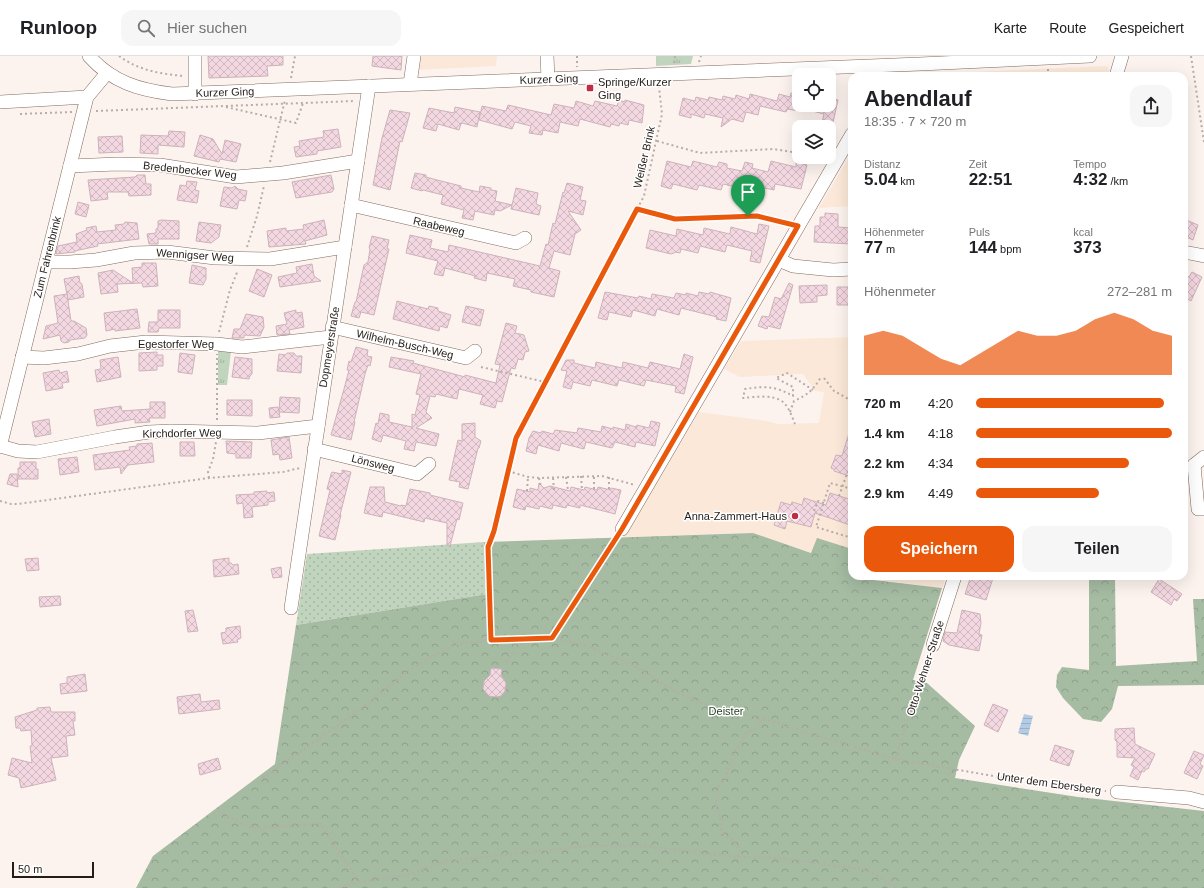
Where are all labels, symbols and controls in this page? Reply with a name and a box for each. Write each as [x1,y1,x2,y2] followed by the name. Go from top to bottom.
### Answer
[121,10,401,46] search box
[20,17,97,38] text: Runloop
[135,17,157,39] icon: search
[167,19,247,36] text: Hier suchen
[994,20,1027,36] text: Karte
[1049,20,1087,36] text: Route
[1109,20,1184,36] text: Gespeichert
[792,68,836,164] map controls
[792,68,836,112] button: locate
[519,72,579,86] street label: Kurzer Ging
[598,76,672,101] place label: Springe/Kurzer Ging
[585,83,595,93] marker: Springe/Kurzer Ging
[195,85,255,99] street label: Kurzer Ging
[1130,85,1172,127] button: share
[864,86,972,111] text: Abendlauf
[864,114,966,129] text: 18:35 · 7 × 720 m
[792,120,836,164] button: layers
[631,124,657,189] street label: Weißer Brink
[864,158,901,170] text: Distanz
[969,158,987,170] text: Zeit
[1073,158,1106,170] text: Tempo
[143,159,237,181] street label: Bredenbecker Weg
[864,170,897,189] text: 5.04
[969,170,1012,189] text: 22:51
[1073,170,1107,189] text: 4:32
[731,175,765,216] pin
[897,175,915,187] text: km
[1107,175,1128,187] text: /km
[737,181,759,203] icon: arrive
[31,214,63,299] street label: Zum Fahrenbrink
[412,214,466,238] street label: Raabeweg
[864,226,925,238] text: Höhenmeter
[969,226,990,238] text: Puls
[1073,226,1093,238] text: kcal
[864,238,883,257] text: 77
[969,238,997,257] text: 144
[1073,238,1102,257] text: 373
[883,243,895,255] text: m
[997,243,1022,255] text: bpm
[156,246,234,264] street label: Wennigser Weg
[864,284,936,299] text: Höhenmeter
[1107,284,1172,299] text: 272–281 m
[317,306,341,388] street label: Dopmeyerstraße
[355,327,455,361] street label: Wilhelm-Busch-Weg
[138,338,214,350] street label: Egestorfer Weg
[864,396,901,411] text: 720 m
[928,396,953,411] text: 4:20
[142,426,222,440] street label: Kirchdorfer Weg
[864,426,904,441] text: 1.4 km
[928,426,953,441] text: 4:18
[350,452,396,474] street label: Lönsweg
[864,456,904,471] text: 2.2 km
[928,456,953,471] text: 4:34
[864,486,904,501] text: 2.9 km
[928,486,953,501] text: 4:49
[684,510,787,522] place label: Anna-Zammert-Haus
[790,511,800,521] marker: Anna-Zammert-Haus
[864,526,1014,572] button: Speichern
[1022,526,1172,572] button: Teilen
[904,619,946,717] street label: Otto-Wehner-Straße
[709,705,744,717] park label: Deister
[996,770,1102,796] street label: Unter dem Ebersberg
[12,860,94,879] scale bar
[18,863,42,875] text: 50 m

